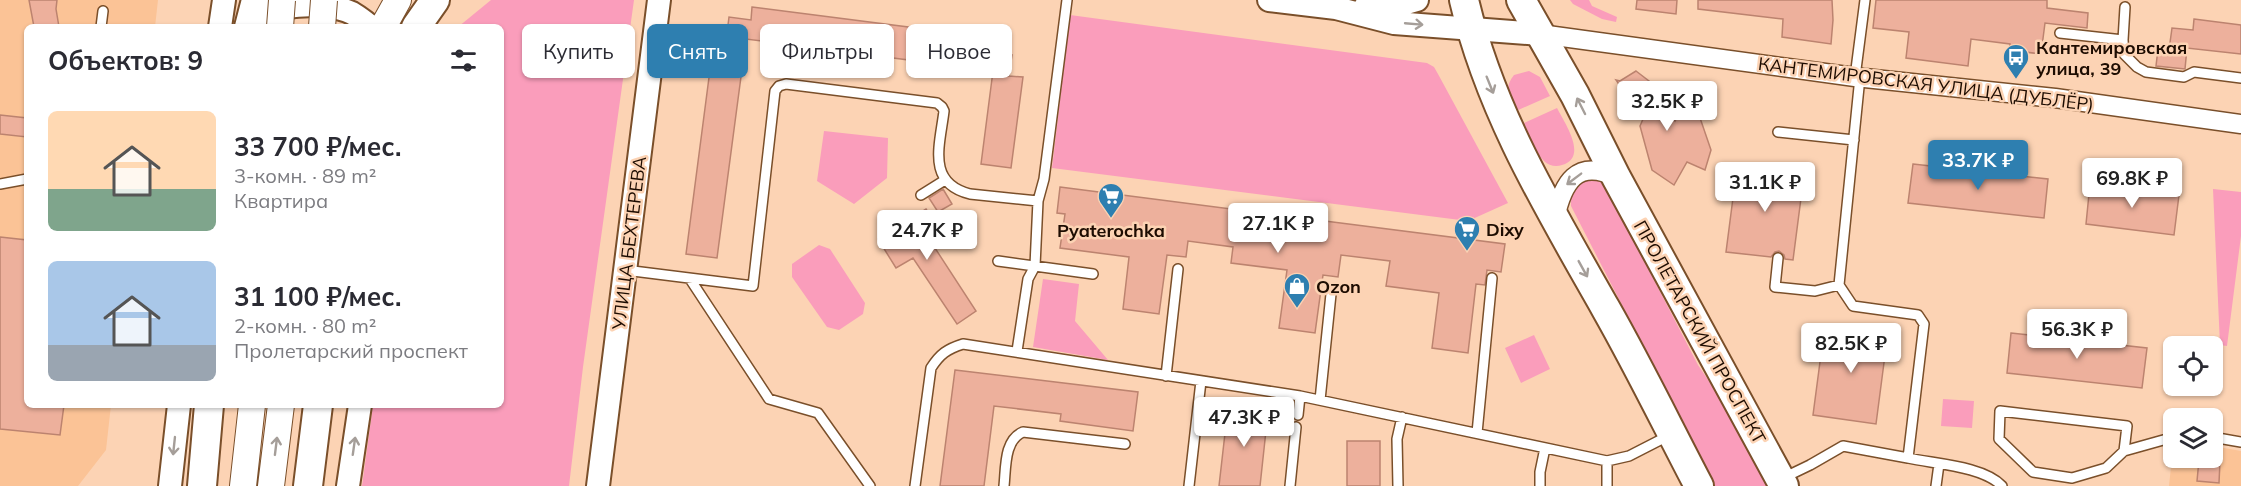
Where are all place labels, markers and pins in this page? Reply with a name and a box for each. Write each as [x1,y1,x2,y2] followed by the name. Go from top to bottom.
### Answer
[2036,36,2187,80] place label: Кантемировская улица, 39
[2001,42,2031,80] bus stop icon: Кантемировская улица, 39
[1612,81,1722,132] pin: 32.5K ₽
[1923,140,2033,191] pin: 33.7K ₽
[2077,158,2187,209] pin: 69.8K ₽
[1710,162,1820,213] pin: 31.1K ₽
[1096,181,1126,219] supermarket icon: Pyaterochka
[1223,203,1333,254] pin: 27.1K ₽
[872,210,982,261] pin: 24.7K ₽
[1452,214,1482,252] supermarket icon: Dixy
[1486,218,1524,241] place label: Dixy
[1057,219,1165,242] place label: Pyaterochka
[1282,271,1312,309] shop icon: Ozon
[1316,275,1361,298] place label: Ozon
[2022,309,2132,360] pin: 56.3K ₽
[1796,323,1906,374] pin: 82.5K ₽
[1189,397,1299,448] pin: 47.3K ₽

